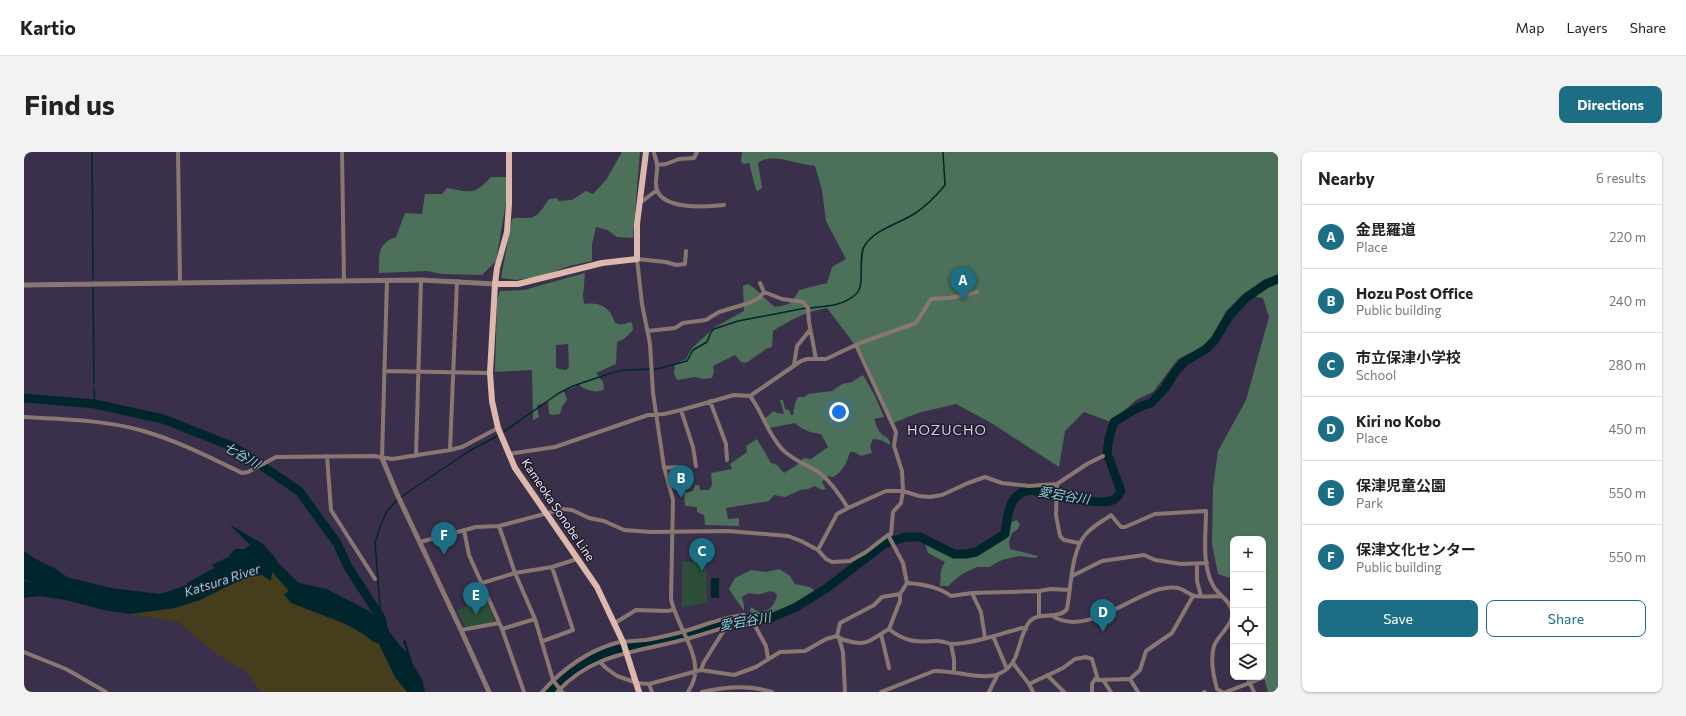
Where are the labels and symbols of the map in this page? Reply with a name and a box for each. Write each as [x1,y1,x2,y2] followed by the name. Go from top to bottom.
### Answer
[950,267,976,300] pin: A
[829,402,849,422] your location
[907,421,987,438] district label: HOZUCHO
[221,438,265,473] water label: 七谷川
[519,456,598,563] street label: Kameoka Sonobe Line
[668,465,694,498] pin: B
[1037,483,1093,507] water label: 愛宕谷川
[431,522,457,555] pin: F
[689,538,715,571] pin: C
[182,560,263,600] water label: Katsura River
[463,582,489,615] pin: E
[1090,599,1116,632] pin: D
[718,608,774,633] water label: 愛宕谷川

